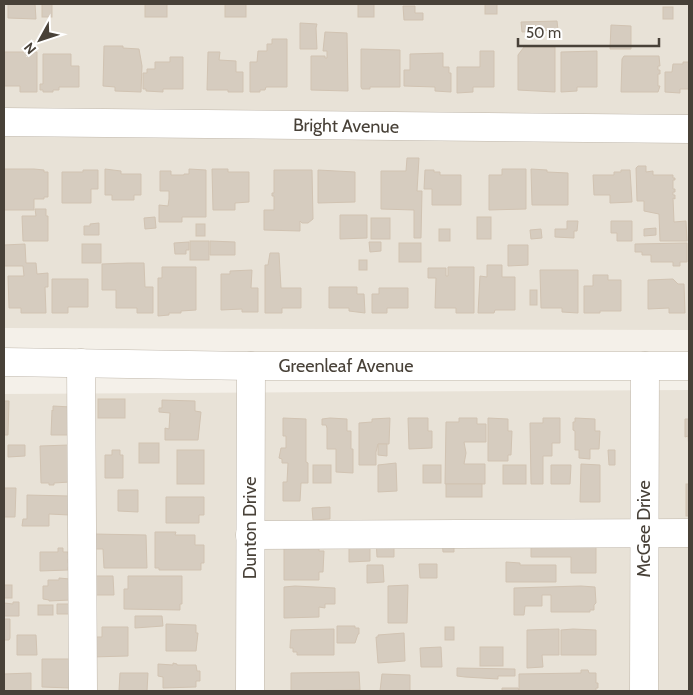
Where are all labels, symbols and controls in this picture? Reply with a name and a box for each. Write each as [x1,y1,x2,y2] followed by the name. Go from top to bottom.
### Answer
[15,15,65,65] north arrow
[518,15,659,47] scale bar
[526,24,561,42] text: 50 m
[20,39,40,58] text: N
[293,114,399,138] street label: Bright Avenue
[279,355,413,377] street label: Greenleaf Avenue
[239,477,261,579] street label: Dunton Drive
[633,480,655,578] street label: McGee Drive

